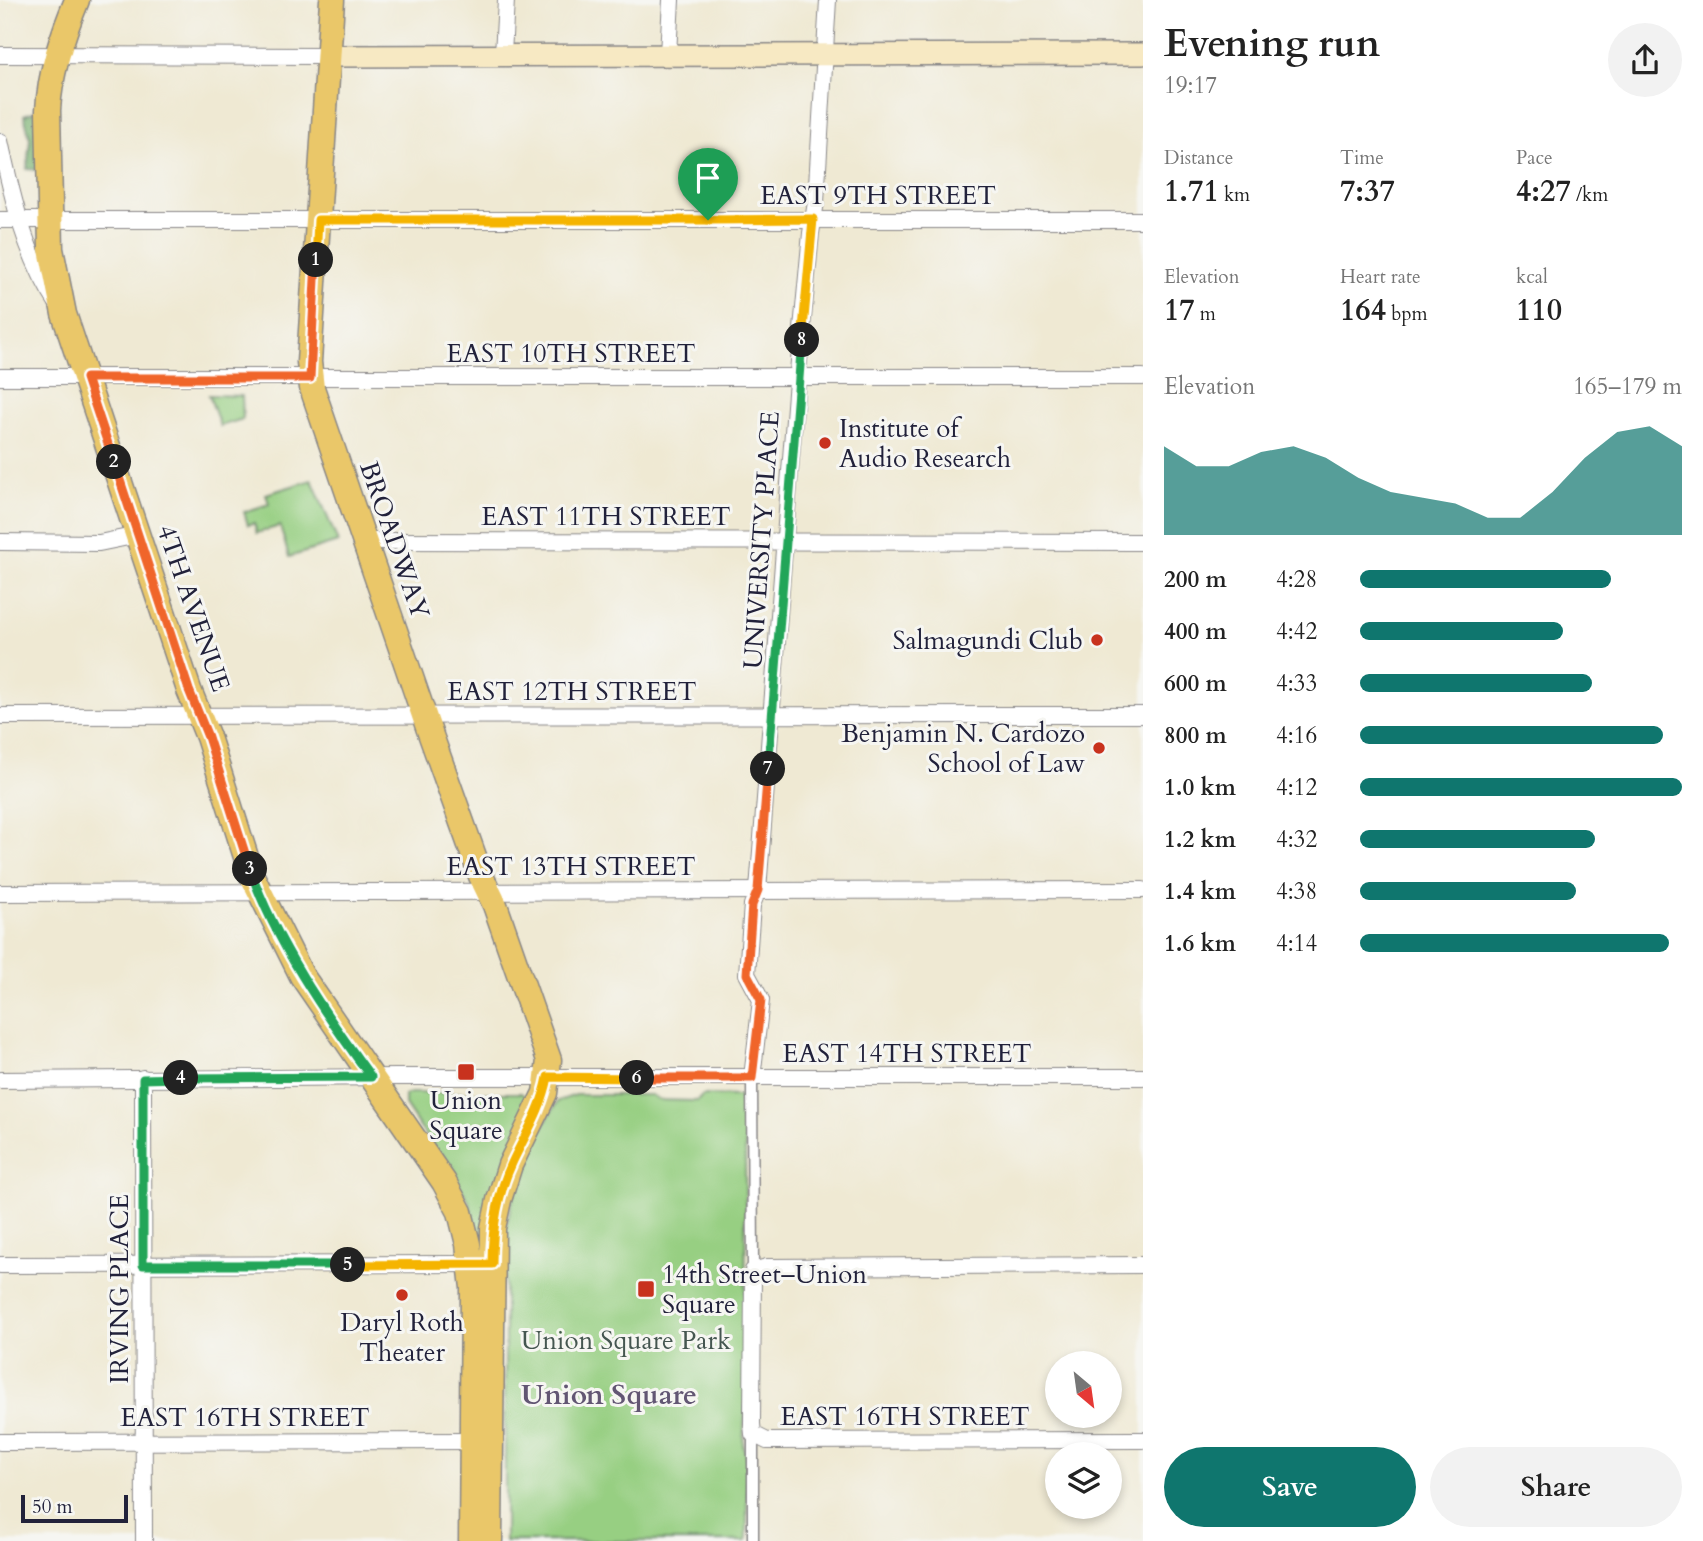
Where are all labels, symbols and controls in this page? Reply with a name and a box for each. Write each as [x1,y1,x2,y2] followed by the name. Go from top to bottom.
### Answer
[1164,18,1380,70] text: Evening run
[1608,23,1682,97] button: share
[1164,70,1217,101] text: 19:17
[1164,145,1233,171] text: Distance
[1340,145,1384,171] text: Time
[1516,145,1553,171] text: Pace
[678,148,738,220] pin
[689,159,727,197] icon: arrive
[1164,171,1219,212] text: 1.71
[1340,171,1395,212] text: 7:37
[1516,171,1571,212] text: 4:27
[760,178,996,213] street label: EAST 9TH STREET
[1219,182,1250,208] text: km
[1571,182,1608,208] text: /km
[298,243,334,278] pin: 1
[311,246,320,272] text: 1
[1164,264,1239,290] text: Elevation
[1340,264,1421,290] text: Heart rate
[1516,264,1548,290] text: kcal
[1164,290,1195,331] text: 17
[1340,290,1386,331] text: 164
[1516,290,1562,331] text: 110
[1195,301,1216,327] text: m
[1386,301,1428,327] text: bpm
[784,322,820,358] pin: 8
[797,326,806,352] text: 8
[446,336,696,371] street label: EAST 10TH STREET
[1164,371,1255,402] text: Elevation
[1573,371,1682,402] text: 165–179 m
[735,410,788,670] street label: UNIVERSITY PLACE
[839,411,1011,476] place label: Institute of Audio Research
[817,435,833,451] marker: Institute of Audio Research
[96,444,132,480] pin: 2
[109,448,118,474] text: 2
[351,457,438,624] street label: BROADWAY
[481,499,731,534] street label: EAST 11TH STREET
[149,520,238,696] street label: 4TH AVENUE
[1164,564,1227,595] text: 200 m
[1276,564,1317,595] text: 4:28
[1164,616,1227,647] text: 400 m
[1276,616,1317,647] text: 4:42
[892,623,1083,658] place label: Salmagundi Club
[1089,632,1105,648] marker: Salmagundi Club
[1164,668,1227,699] text: 600 m
[1276,668,1317,699] text: 4:33
[447,674,697,709] street label: EAST 12TH STREET
[841,716,1085,781] place label: Benjamin N. Cardozo School of Law
[1164,720,1227,751] text: 800 m
[1276,720,1317,751] text: 4:16
[1091,740,1107,756] marker: Benjamin N. Cardozo School of Law
[750,752,786,786] pin: 7
[763,755,772,781] text: 7
[1164,772,1236,803] text: 1.0 km
[1276,772,1317,803] text: 4:12
[1164,824,1236,855] text: 1.2 km
[1276,824,1317,855] text: 4:32
[446,849,696,884] street label: EAST 13TH STREET
[232,852,268,886] pin: 3
[245,855,254,881] text: 3
[1164,876,1236,907] text: 1.4 km
[1276,876,1317,907] text: 4:38
[1164,928,1236,959] text: 1.6 km
[1276,928,1317,959] text: 4:14
[782,1036,1032,1071] street label: EAST 14TH STREET
[164,1060,198,1096] pin: 4
[620,1060,654,1096] pin: 6
[456,1062,476,1082] marker: Union Square
[176,1064,185,1090] text: 4
[632,1064,641,1090] text: 6
[429,1083,503,1148] place label: Union Square
[102,1194,137,1384] street label: IRVING PLACE
[330,1248,366,1282] pin: 5
[343,1251,352,1277] text: 5
[662,1257,867,1322] place label: 14th Street–Union Square
[636,1279,656,1299] marker: 14th Street–Union Square
[394,1287,410,1303] marker: Daryl Roth Theater
[340,1305,464,1370] place label: Daryl Roth Theater
[521,1323,731,1358] park label: Union Square Park
[1045,1351,1122,1428] north arrow
[1045,1351,1122,1519] map controls
[521,1376,697,1414] district label: Union Square
[780,1399,1030,1434] street label: EAST 16TH STREET
[120,1400,370,1435] street label: EAST 16TH STREET
[1045,1442,1122,1519] button: layers
[1164,1447,1416,1527] button: Save
[1430,1447,1682,1527] button: Share
[21,1492,128,1524] scale bar
[32,1494,73,1520] text: 50 m

